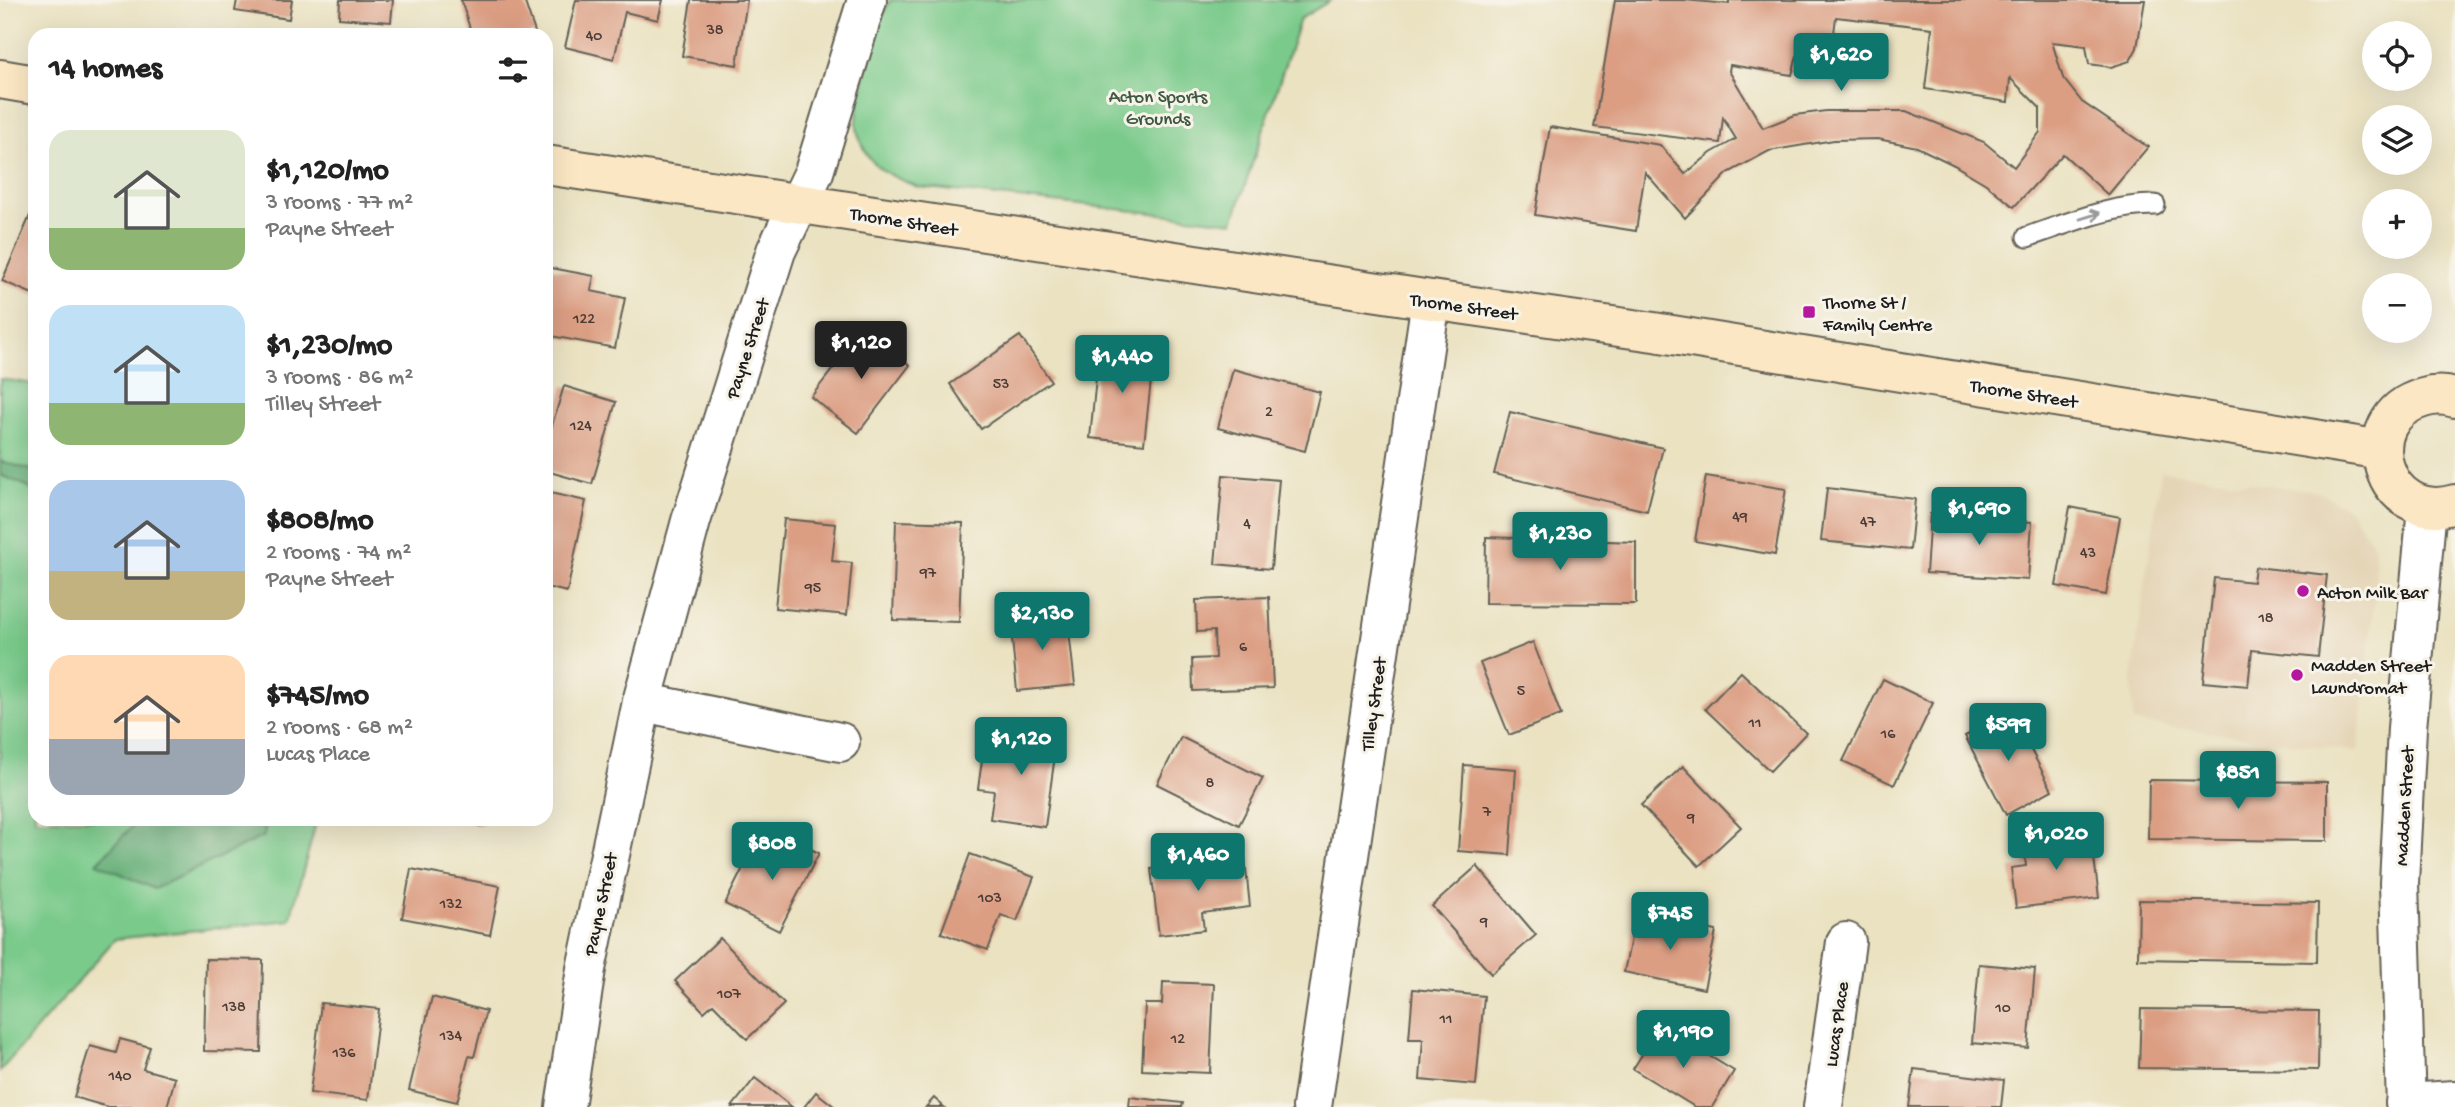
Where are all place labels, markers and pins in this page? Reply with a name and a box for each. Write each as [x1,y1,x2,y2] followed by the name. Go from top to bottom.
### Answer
[1784,34,1898,93] pin: $1,620
[1822,293,1933,338] place label: Thorne St / Family Centre
[1801,304,1817,320] marker: Thorne St / Family Centre
[804,322,918,381] pin: $1,120
[1065,336,1179,395] pin: $1,440
[1922,488,2036,547] pin: $1,690
[1503,512,1617,572] pin: $1,230
[2295,583,2311,599] marker: Acton Milk Bar
[2317,583,2430,606] place label: Acton Milk Bar
[985,592,1099,652] pin: $2,130
[2311,656,2433,701] place label: Madden Street Laundromat
[2289,667,2305,683] marker: Madden Street Laundromat
[1967,704,2049,763] pin: $599
[964,718,1078,777] pin: $1,120
[2197,752,2279,811] pin: $851
[1999,812,2113,872] pin: $1,020
[731,822,813,882] pin: $808
[1141,834,1255,893] pin: $1,460
[1629,892,1711,952] pin: $745
[1626,1010,1740,1070] pin: $1,190

